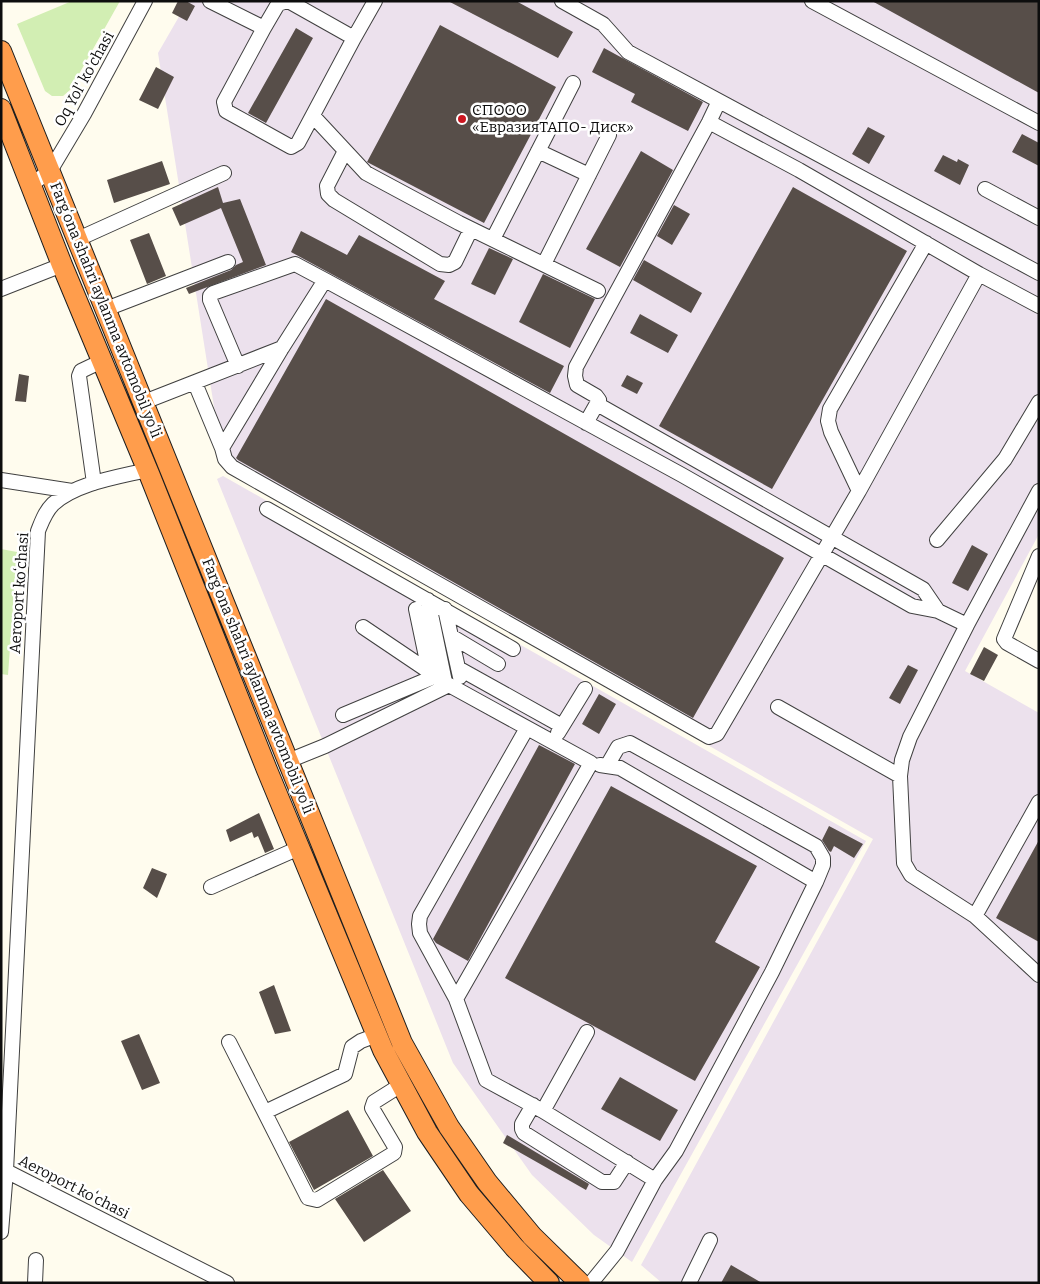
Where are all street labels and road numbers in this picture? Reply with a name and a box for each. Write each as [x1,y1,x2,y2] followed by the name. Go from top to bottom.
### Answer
[50,28,118,130] street label: Oq Yol' ko'chasi
[46,180,166,441] street label: Fargʻona shahri aylanma avtomobil yoʻli
[6,531,32,654] street label: Aeroport koʻchasi
[198,556,318,817] street label: Fargʻona shahri aylanma avtomobil yoʻli
[16,1151,133,1223] street label: Aeroport koʻchasi

